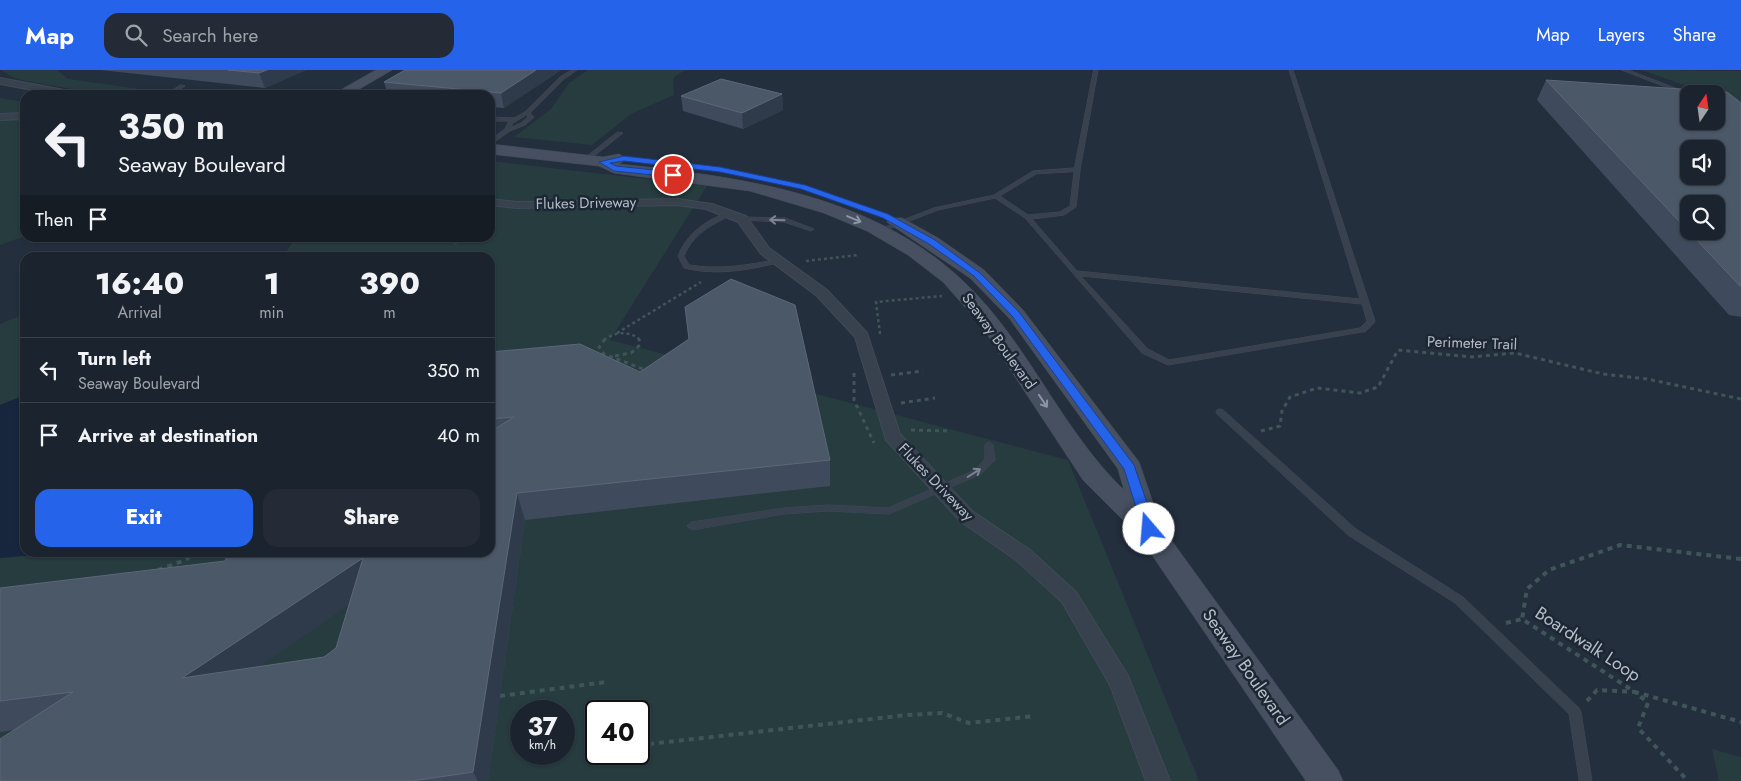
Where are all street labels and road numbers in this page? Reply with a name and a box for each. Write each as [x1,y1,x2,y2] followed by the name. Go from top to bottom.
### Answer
[536,191,637,215] street label: Flukes Driveway
[956,288,1042,394] street label: Seaway Boulevard
[1426,330,1518,356] street label: Perimeter Trail
[893,438,979,526] street label: Flukes Driveway
[1530,600,1646,688] street label: Boardwalk Loop
[1196,603,1296,731] street label: Seaway Boulevard

